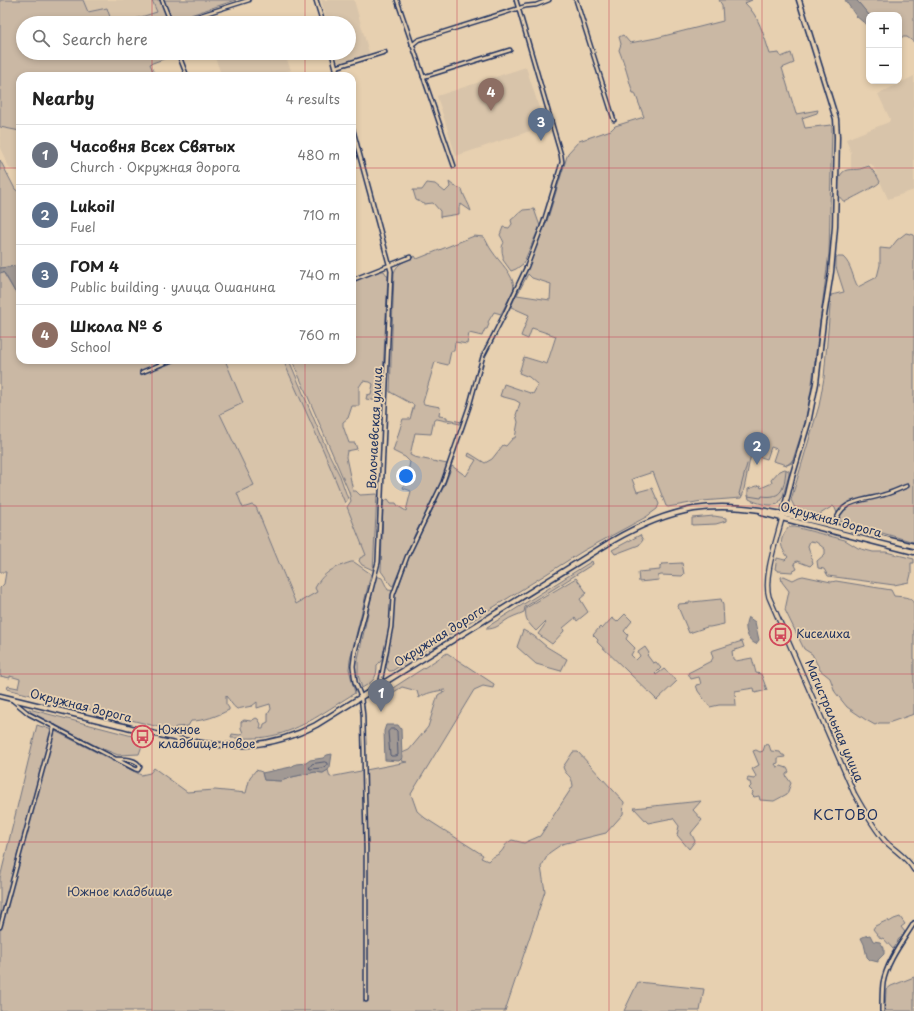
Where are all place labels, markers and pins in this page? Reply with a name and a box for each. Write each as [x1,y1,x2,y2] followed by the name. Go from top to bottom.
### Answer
[478,78,504,111] pin: 4
[528,108,554,141] pin: 3
[744,432,770,465] pin: 2
[768,621,794,647] bus stop icon: Киселиха
[796,624,851,642] place label: Киселиха
[368,679,394,712] pin: 1
[158,720,256,752] place label: Южное кладбище новое
[130,724,156,750] bus stop icon: Южное кладбище новое

